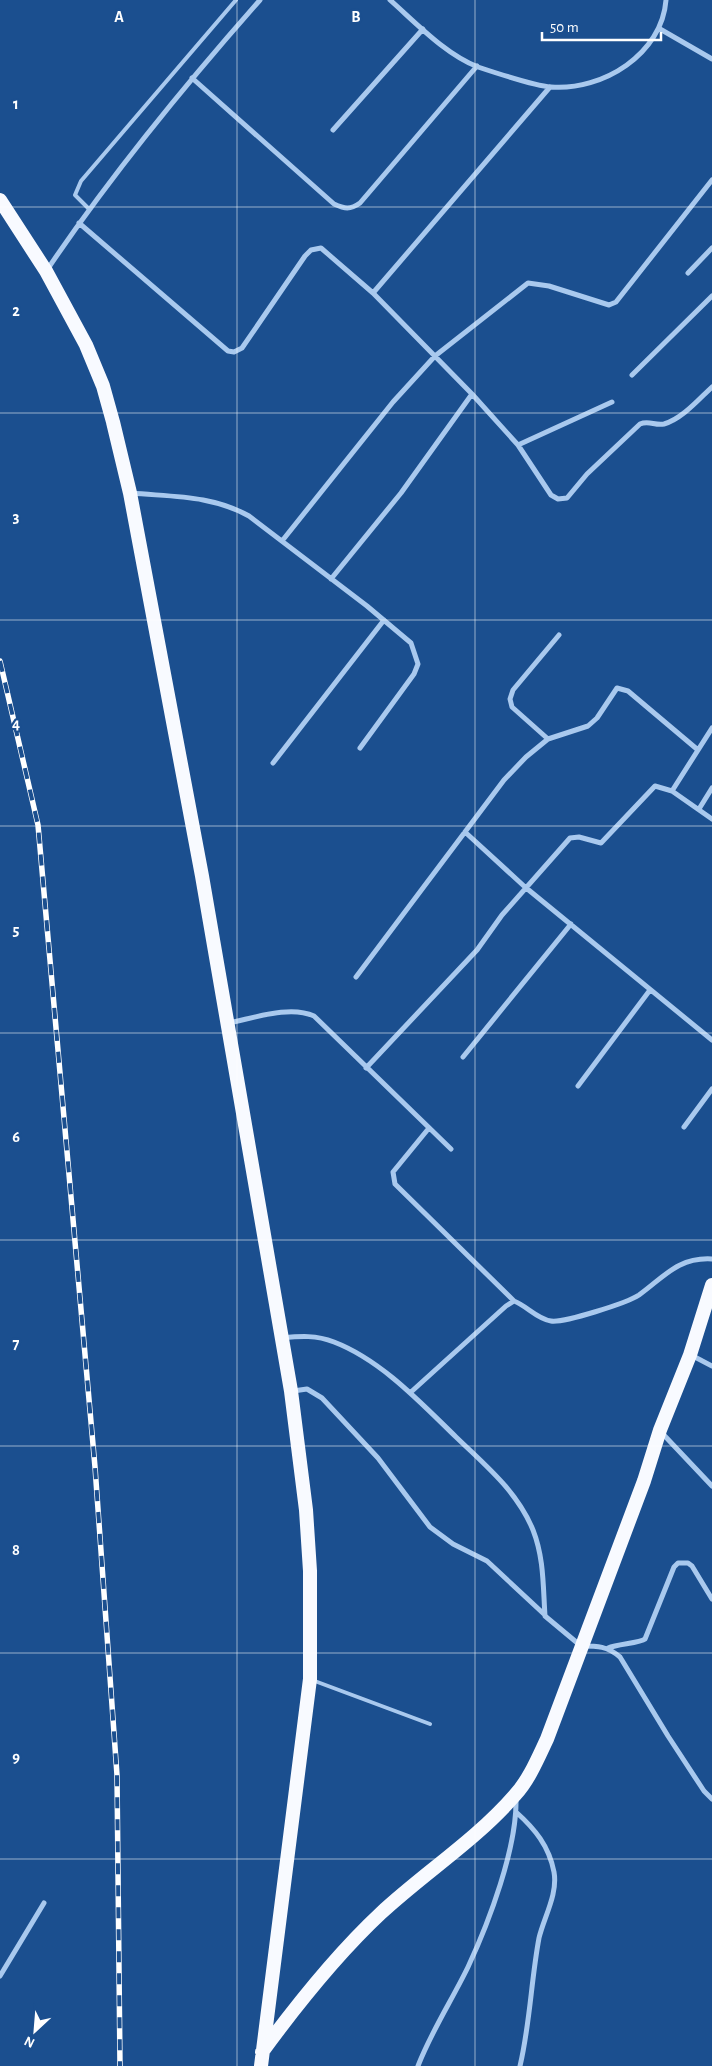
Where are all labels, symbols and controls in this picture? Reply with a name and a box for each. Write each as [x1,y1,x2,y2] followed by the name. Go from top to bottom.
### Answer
[114,9,124,25] text: A
[351,9,361,25] text: B
[542,10,661,42] scale bar
[550,20,579,35] text: 50 m
[13,96,19,112] text: 1
[12,303,20,319] text: 2
[13,509,20,525] text: 3
[12,716,20,732] text: 4
[13,922,20,938] text: 5
[12,1129,20,1145] text: 6
[13,1336,20,1352] text: 7
[12,1542,20,1558] text: 8
[12,1749,20,1765] text: 9
[10,2006,60,2056] north arrow
[22,2033,37,2050] text: N

